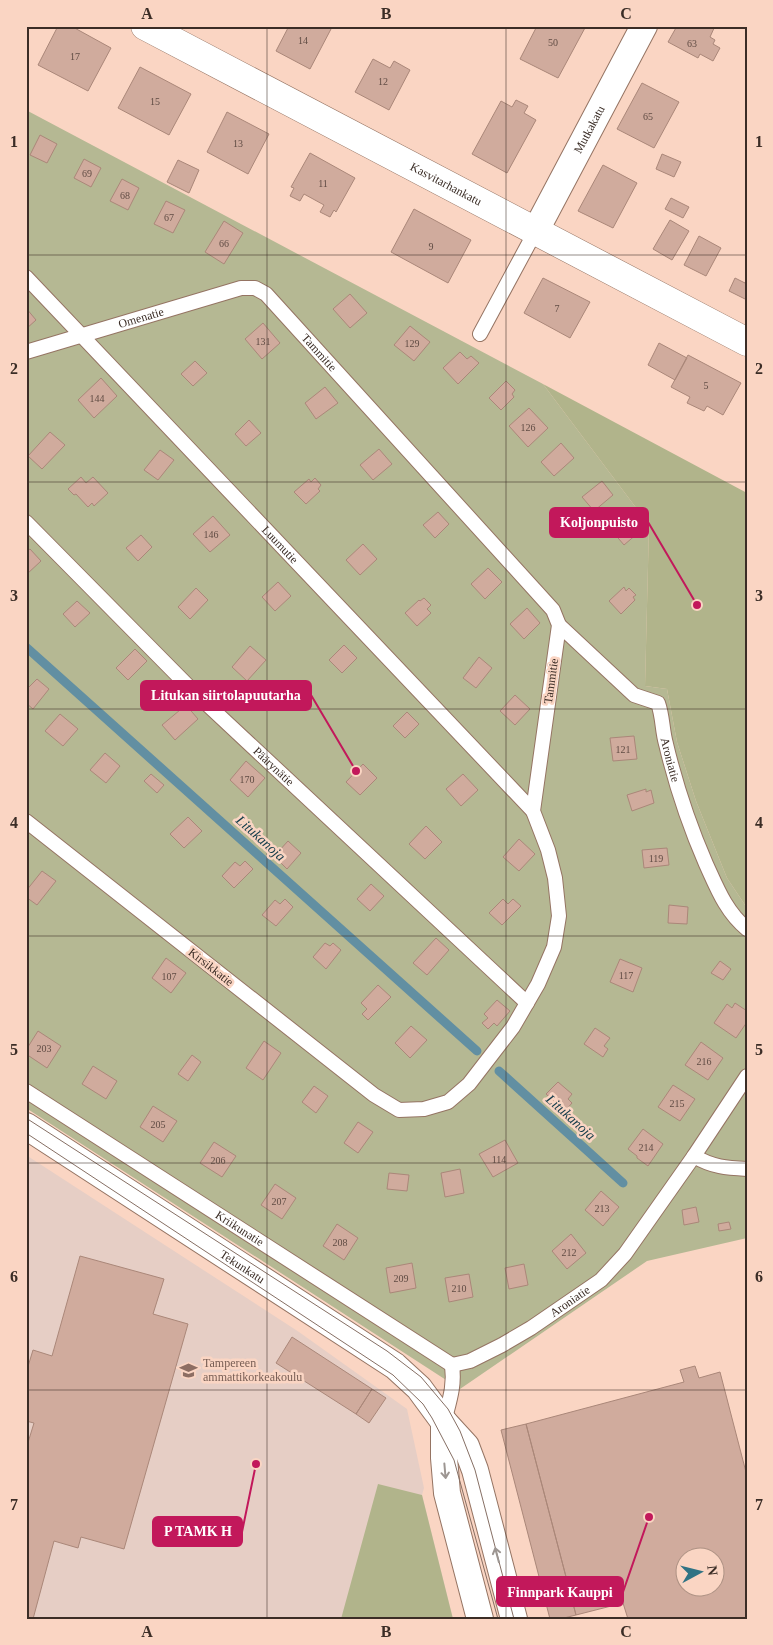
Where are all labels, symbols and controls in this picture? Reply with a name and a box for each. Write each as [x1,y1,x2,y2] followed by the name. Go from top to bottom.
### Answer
[141,5,153,22] text: A
[381,5,392,22] text: B
[620,5,632,22] text: C
[298,35,308,46] house number: 14
[548,37,558,48] house number: 50
[687,38,697,49] house number: 63
[70,51,80,62] house number: 17
[378,76,388,87] house number: 12
[150,96,160,107] house number: 15
[571,103,608,156] street label: Mutkakatu
[643,111,653,122] house number: 65
[10,133,18,150] text: 1
[755,133,763,150] text: 1
[233,138,243,149] house number: 13
[408,160,484,209] street label: Kasvitarhankatu
[82,168,92,179] house number: 69
[318,178,328,189] house number: 11
[120,190,130,201] house number: 68
[164,212,174,223] house number: 67
[219,238,229,249] house number: 66
[429,241,434,252] house number: 9
[555,303,560,314] house number: 7
[117,304,165,331] street label: Omenatie
[299,331,340,374] street label: Tammitie
[256,336,271,347] house number: 131
[405,338,420,349] house number: 129
[10,360,18,377] text: 2
[755,360,763,377] text: 2
[704,380,709,391] house number: 5
[90,393,105,404] house number: 144
[521,422,536,433] house number: 126
[550,508,648,537] callout: Koljonpuisto
[560,515,638,530] text: Koljonpuisto
[259,523,301,566] street label: Luumutie
[204,529,219,540] house number: 146
[10,587,18,604] text: 3
[755,587,763,604] text: 3
[541,657,561,705] street label: Tammitie
[141,681,311,710] callout: Litukan siirtolapuutarha
[151,688,301,703] text: Litukan siirtolapuutarha
[658,736,683,784] street label: Aroniatie
[250,744,297,789] street label: Päärynätie
[616,744,631,755] house number: 121
[240,774,255,785] house number: 170
[232,812,288,864] water label: Litukanoja
[10,814,18,831] text: 4
[755,814,763,831] text: 4
[649,853,663,864] house number: 119
[186,945,236,989] street label: Kirsikkatie
[619,970,633,981] house number: 117
[162,971,177,982] house number: 107
[10,1041,18,1058] text: 5
[755,1041,763,1058] text: 5
[37,1043,52,1054] house number: 203
[697,1056,712,1067] house number: 216
[542,1091,598,1143] water label: Litukanoja
[670,1098,685,1109] house number: 215
[151,1119,166,1130] house number: 205
[639,1142,654,1153] house number: 214
[492,1154,506,1165] house number: 114
[211,1155,226,1166] house number: 206
[272,1196,287,1207] house number: 207
[595,1203,610,1214] house number: 213
[213,1208,266,1249] street label: Kriikunatie
[333,1237,348,1248] house number: 208
[217,1247,267,1286] street label: Tekunkatu
[562,1247,577,1258] house number: 212
[10,1268,18,1285] text: 6
[755,1268,763,1285] text: 6
[394,1273,409,1284] house number: 209
[452,1283,467,1294] house number: 210
[547,1283,593,1320] street label: Aroniatie
[203,1356,302,1384] place label: Tampereen ammattikorkeakoulu
[179,1360,199,1380] school or university icon: Tampereen ammattikorkeakoulu
[440,1462,450,1478] one-way arrow
[10,1496,18,1513] text: 7
[755,1496,763,1513] text: 7
[153,1517,242,1546] callout: P TAMK H
[164,1524,232,1539] text: P TAMK H
[492,1547,502,1563] one-way arrow
[676,1548,726,1598] north arrow
[704,1565,720,1576] text: N
[497,1577,623,1606] callout: Finnpark Kauppi
[507,1585,613,1600] text: Finnpark Kauppi
[141,1623,153,1640] text: A
[381,1623,392,1640] text: B
[620,1623,632,1640] text: C

